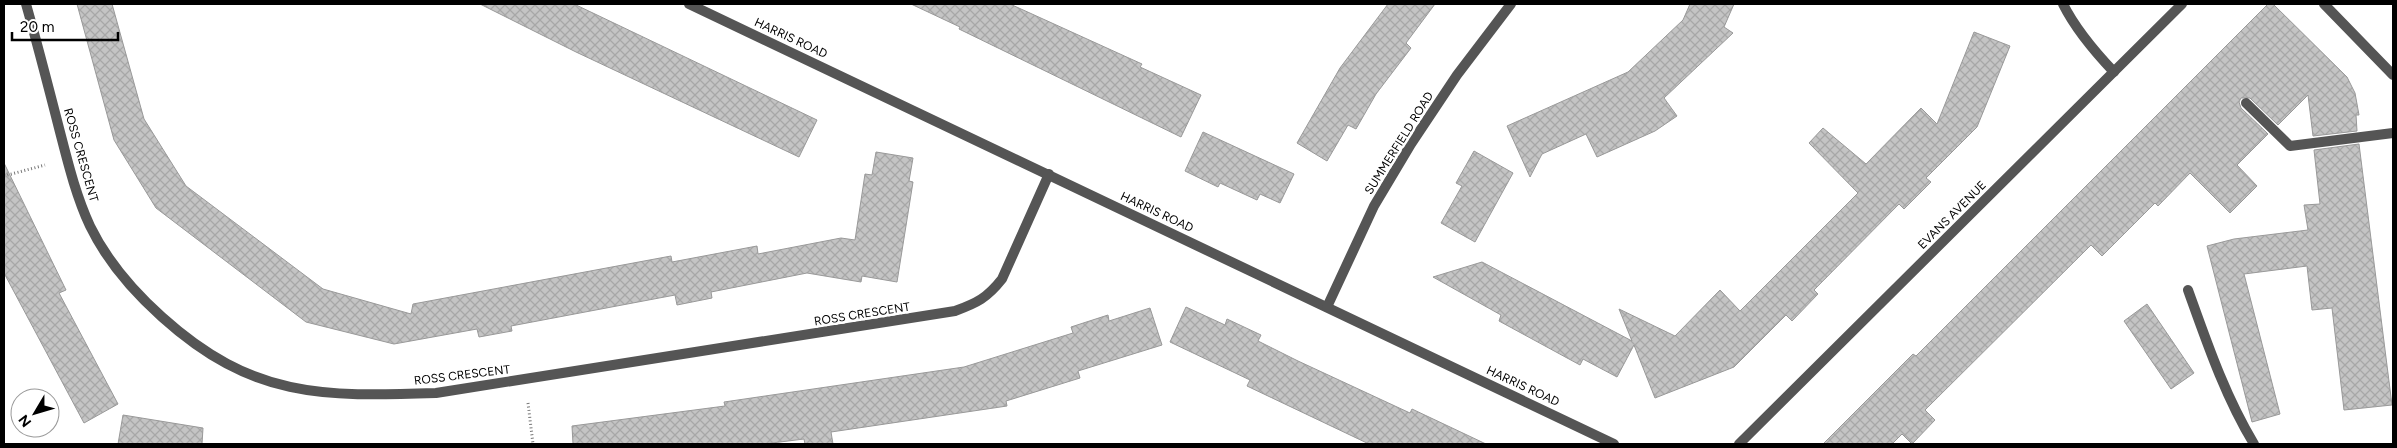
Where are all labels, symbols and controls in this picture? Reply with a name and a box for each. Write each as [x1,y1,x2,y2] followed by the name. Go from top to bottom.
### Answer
[12,10,119,42] scale bar
[752,15,830,61] street label: HARRIS ROAD
[20,18,54,36] text: 20 m
[1362,89,1436,197] street label: SUMMERFIELD ROAD
[61,107,101,204] street label: ROSS CRESCENT
[1915,178,1989,252] street label: EVANS AVENUE
[1118,189,1196,235] street label: HARRIS ROAD
[813,299,911,328] street label: ROSS CRESCENT
[413,362,511,388] street label: ROSS CRESCENT
[1484,363,1562,409] street label: HARRIS ROAD
[10,388,60,438] north arrow
[15,411,35,430] text: N

